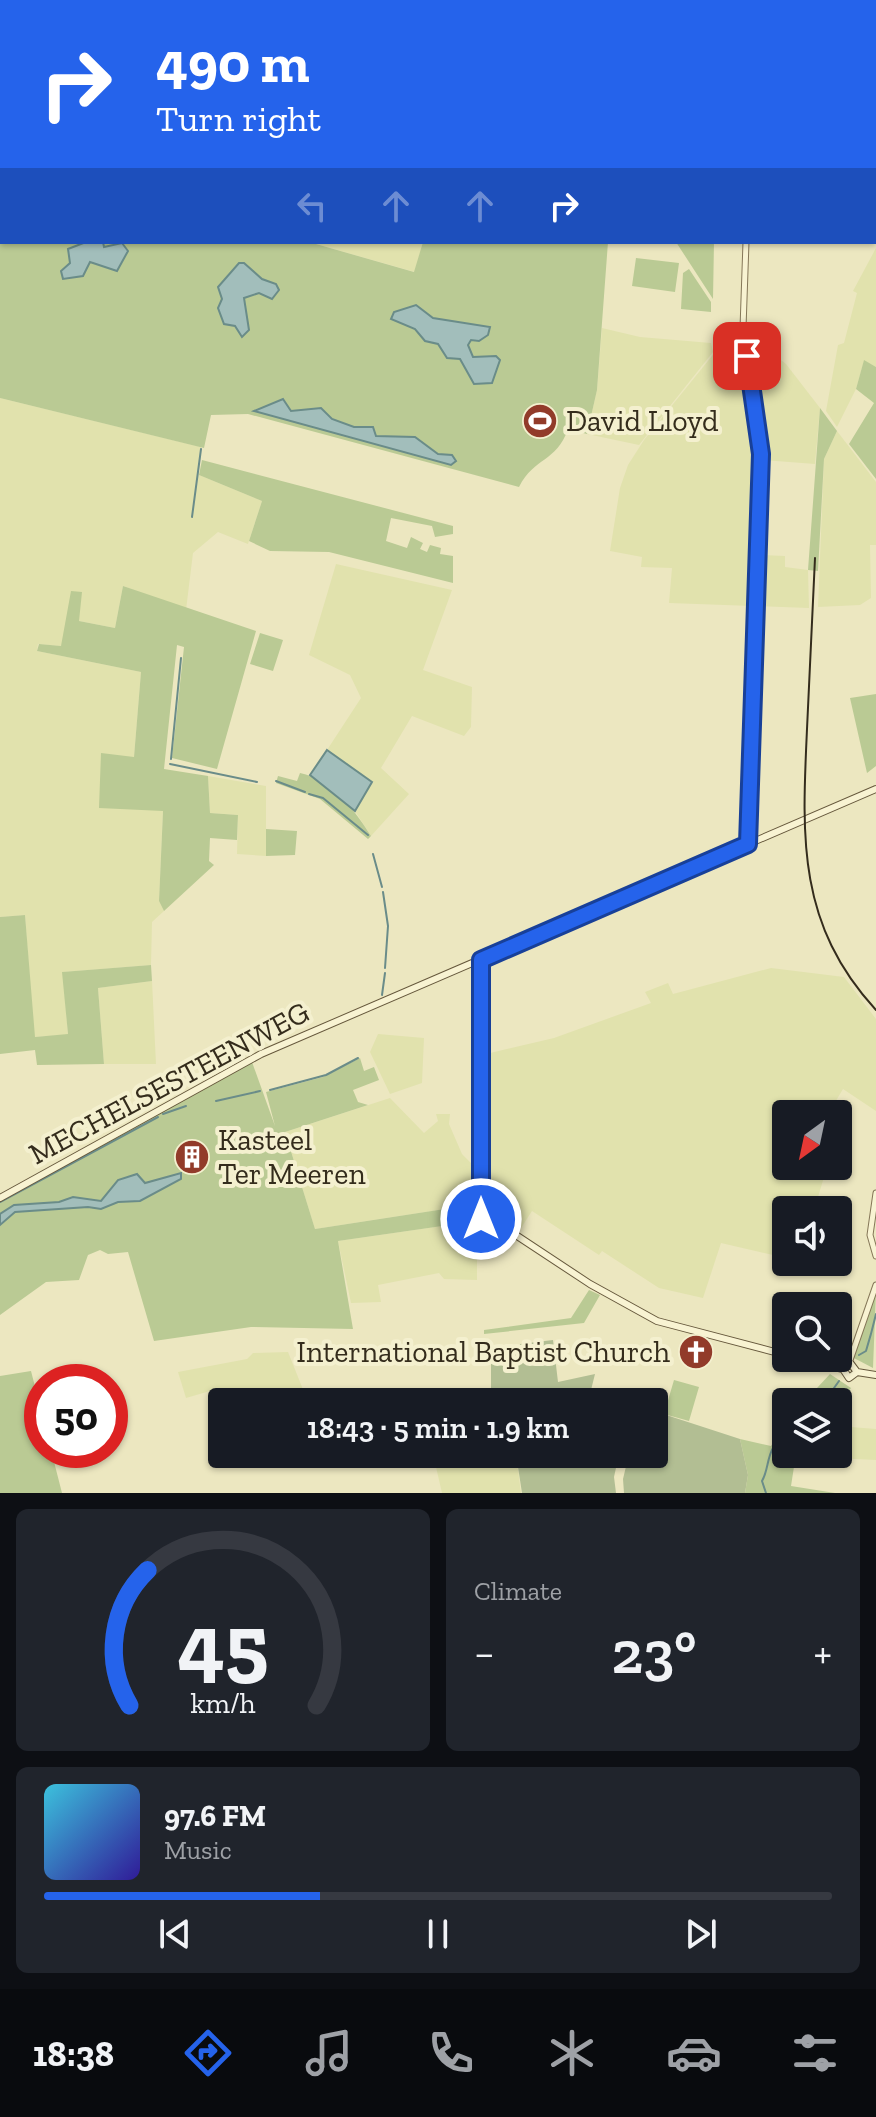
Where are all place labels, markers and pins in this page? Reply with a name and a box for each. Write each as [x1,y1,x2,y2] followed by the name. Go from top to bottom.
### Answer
[713,322,781,390] pin
[521,402,559,440] sports icon: David Lloyd
[566,403,719,439] place label: David Lloyd
[218,1122,366,1192] place label: Kasteel Ter Meeren
[173,1138,211,1176] building icon: Kasteel Ter Meeren
[677,1333,715,1371] church icon: International Baptist Church
[296,1334,670,1370] place label: International Baptist Church

